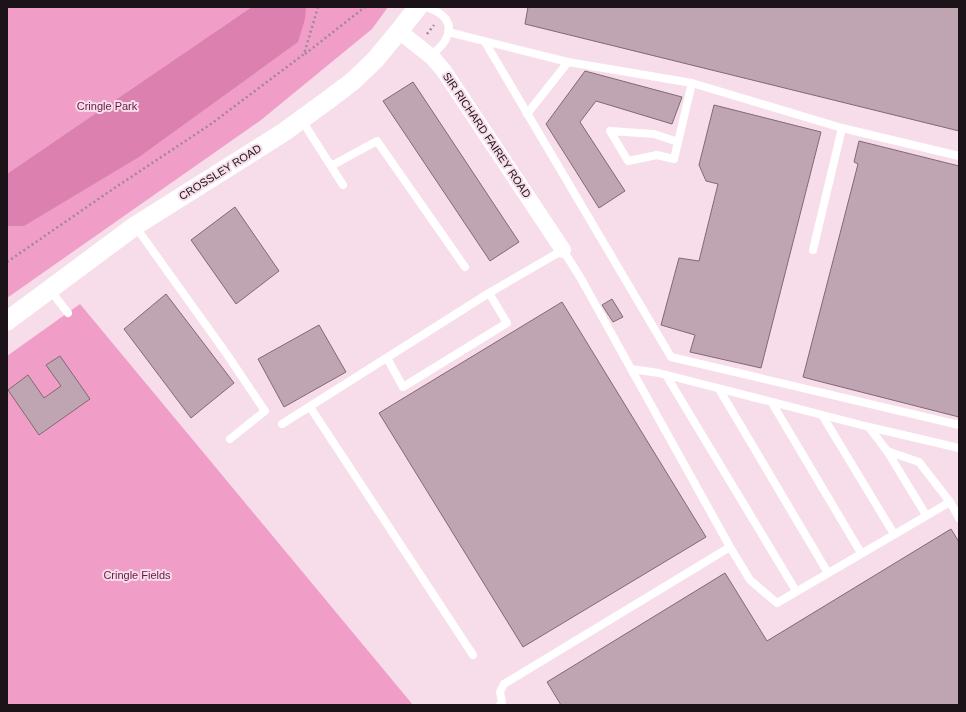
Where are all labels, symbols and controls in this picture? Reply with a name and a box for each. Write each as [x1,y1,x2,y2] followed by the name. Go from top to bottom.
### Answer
[441,70,533,200] street label: SIR RICHARD FAIREY ROAD
[77,100,138,112] park label: Cringle Park
[177,142,263,202] street label: CROSSLEY ROAD
[103,569,171,581] park label: Cringle Fields

